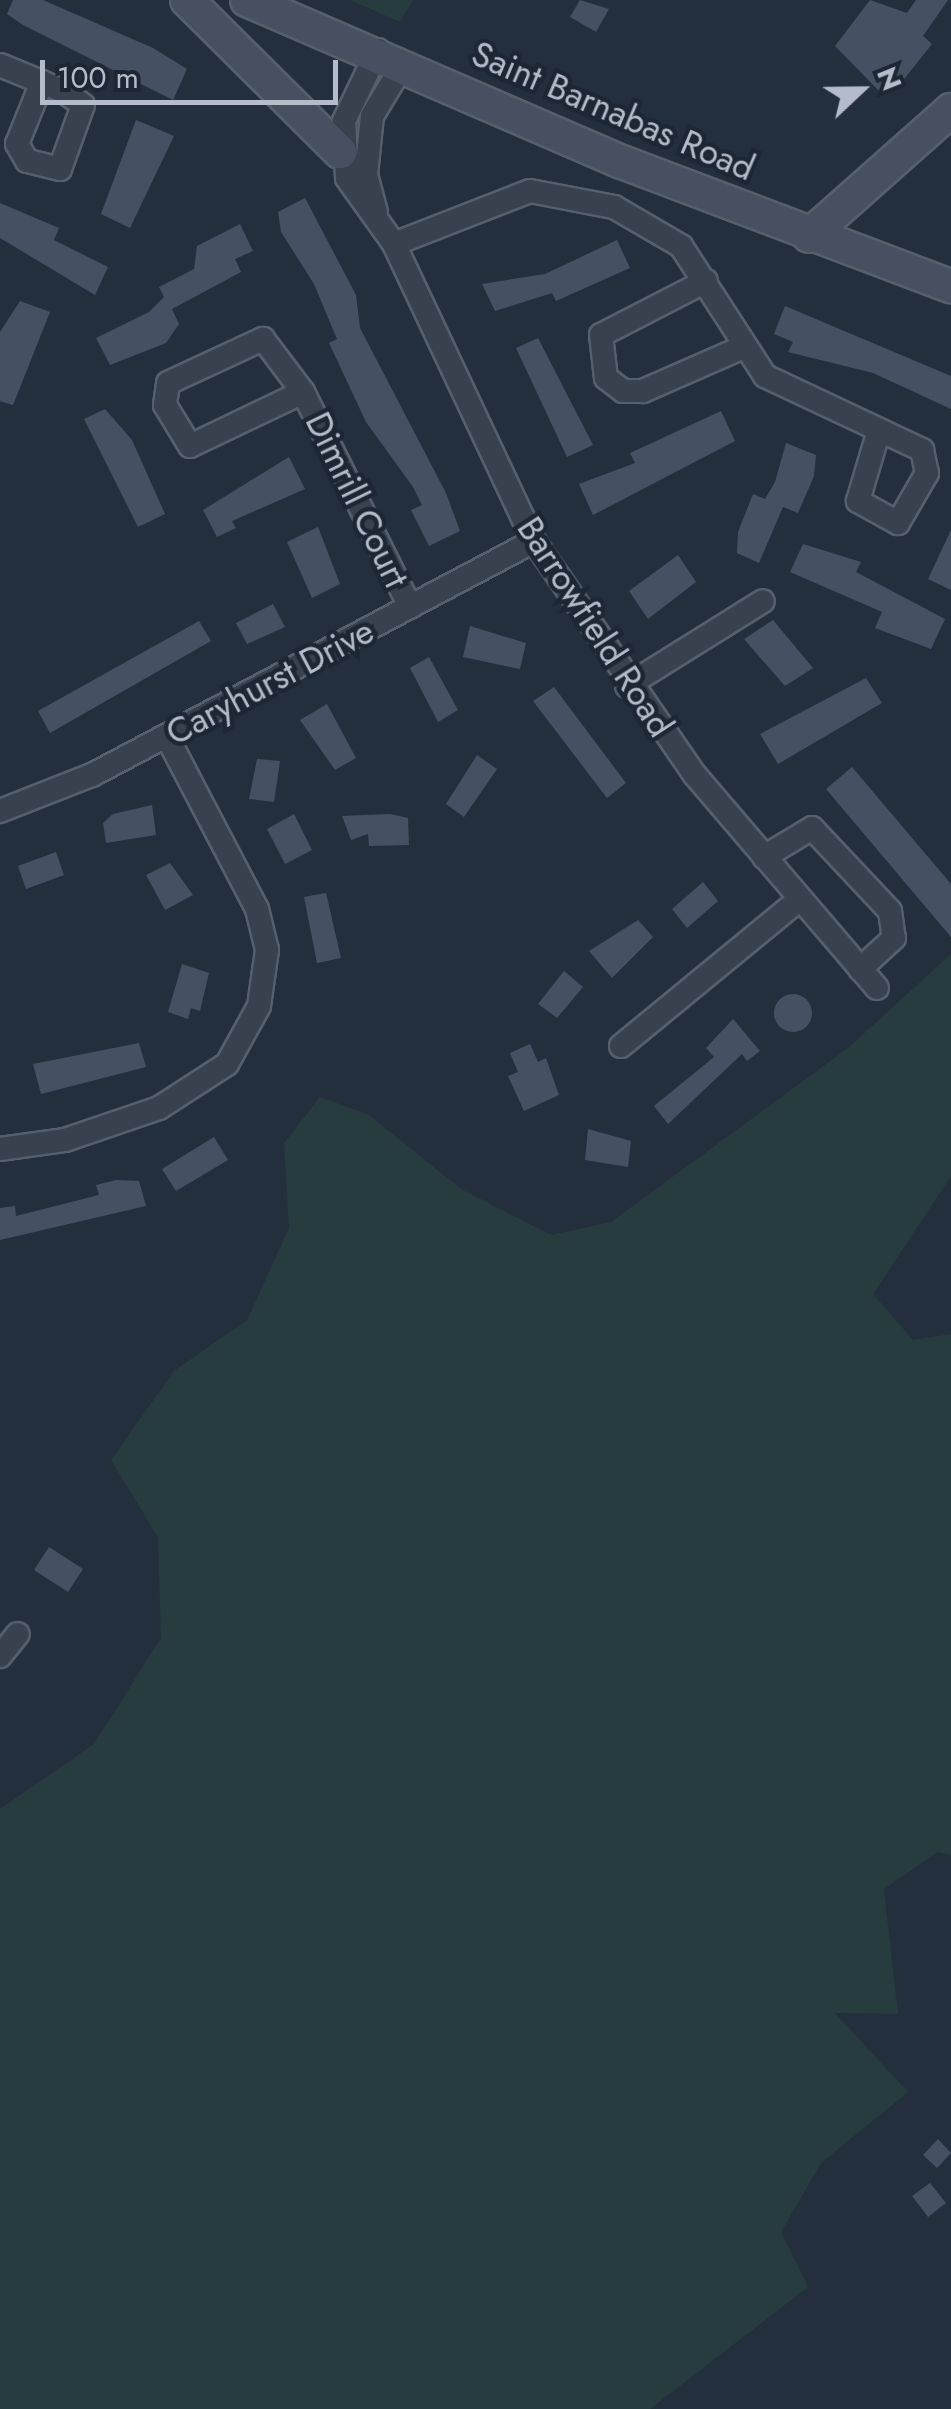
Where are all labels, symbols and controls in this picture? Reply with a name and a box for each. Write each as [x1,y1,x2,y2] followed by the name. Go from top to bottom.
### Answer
[465,33,761,189] street label: Saint Barnabas Road
[45,40,342,102] scale bar
[811,40,911,140] north arrow
[57,56,139,99] text: 100 m
[866,61,912,97] text: N
[297,406,417,594] street label: Dimrill Court
[508,509,682,745] street label: Barrowfield Road
[159,610,381,754] street label: Caryhurst Drive

